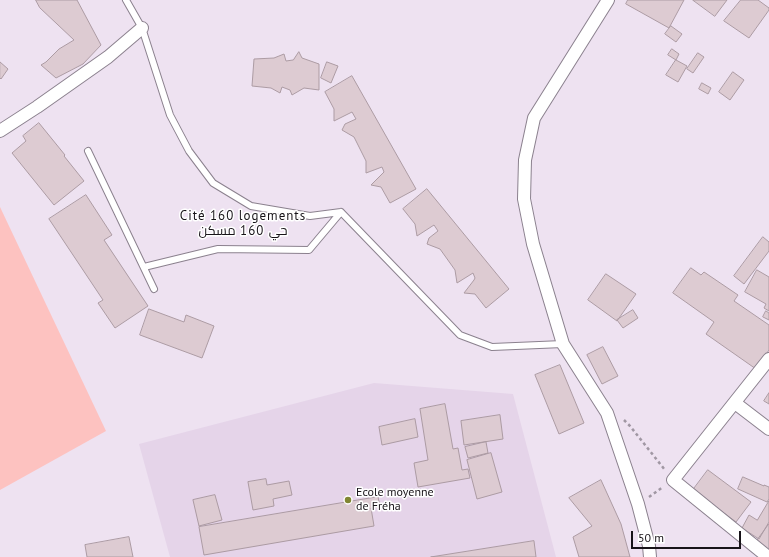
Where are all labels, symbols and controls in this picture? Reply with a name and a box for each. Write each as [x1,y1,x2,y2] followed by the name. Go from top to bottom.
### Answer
[180,208,306,239] district label: Cité 160 logements حي 160 مسكن
[356,486,434,514] place label: Ecole moyenne de Fréha
[343,495,353,505] marker: Ecole moyenne de Fréha
[633,523,743,549] scale bar
[638,530,664,545] text: 50 m

